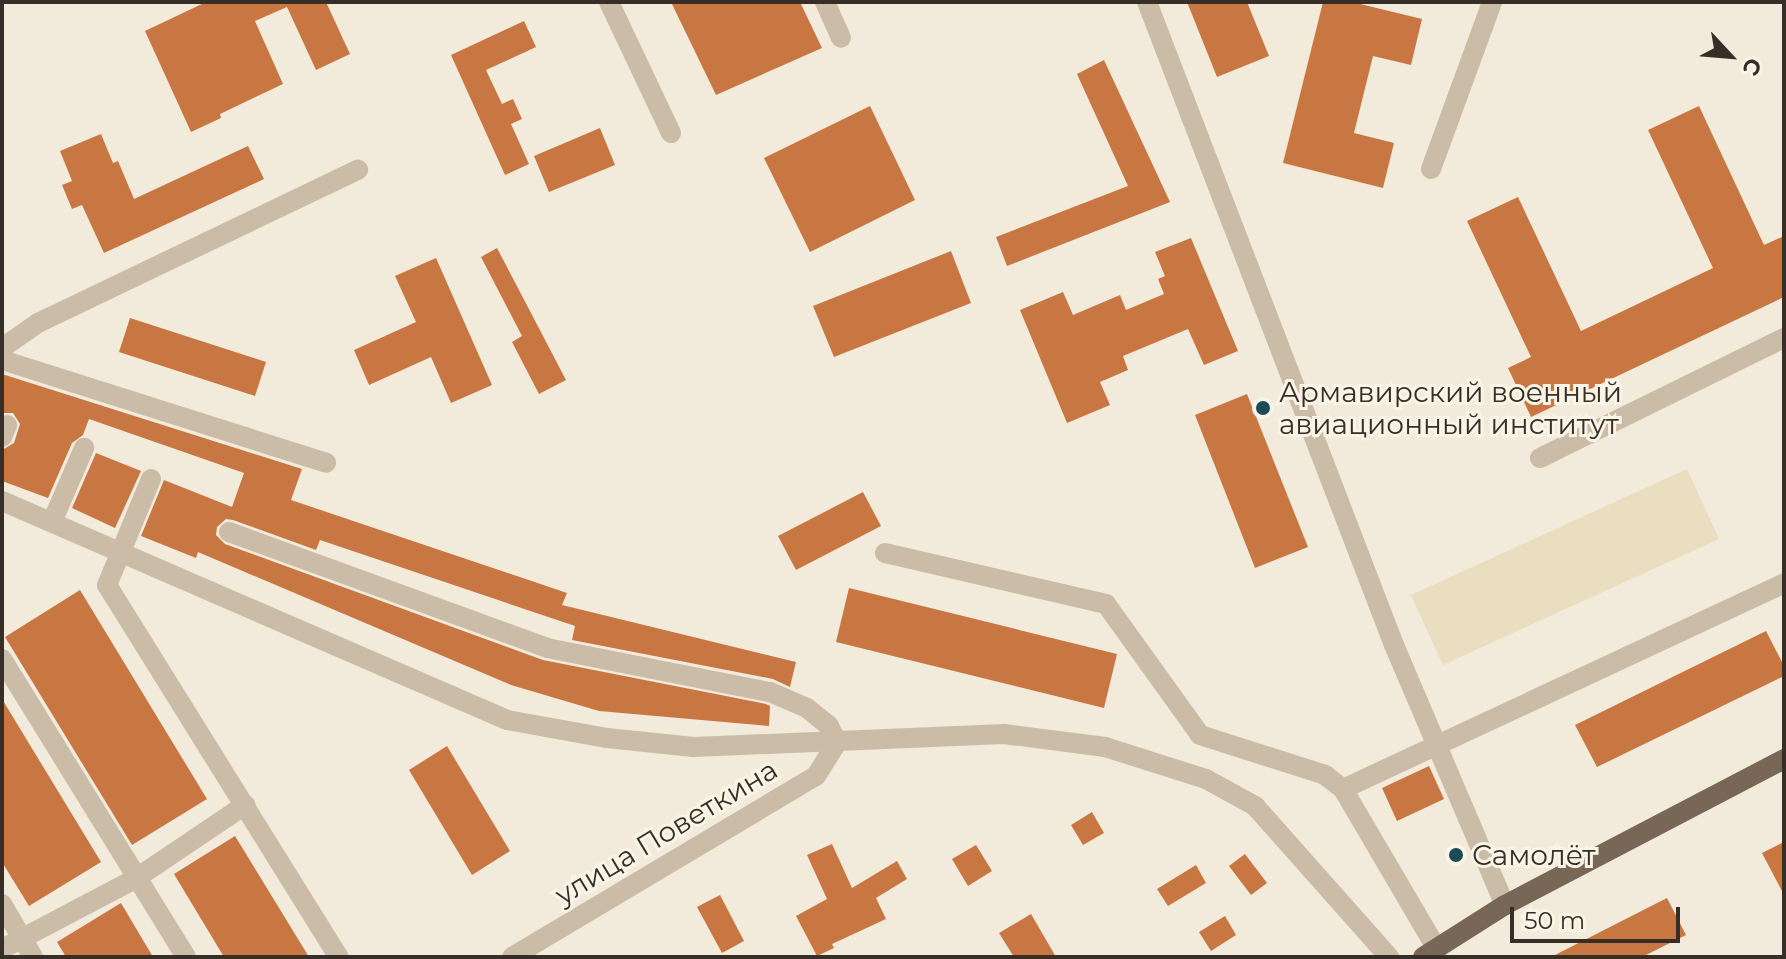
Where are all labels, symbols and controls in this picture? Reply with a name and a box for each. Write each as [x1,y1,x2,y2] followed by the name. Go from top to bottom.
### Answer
[1690,16,1770,96] north arrow
[1736,54,1768,80] text: С
[1279,375,1622,441] place label: Армавирский военный авиационный институт
[1254,399,1272,417] marker: Армавирский военный авиационный институт
[549,752,783,912] street label: улица Поветкина
[1472,838,1596,872] place label: Самолёт
[1447,846,1465,864] marker: Самолёт
[1514,891,1684,941] scale bar
[1524,906,1585,935] text: 50 m

